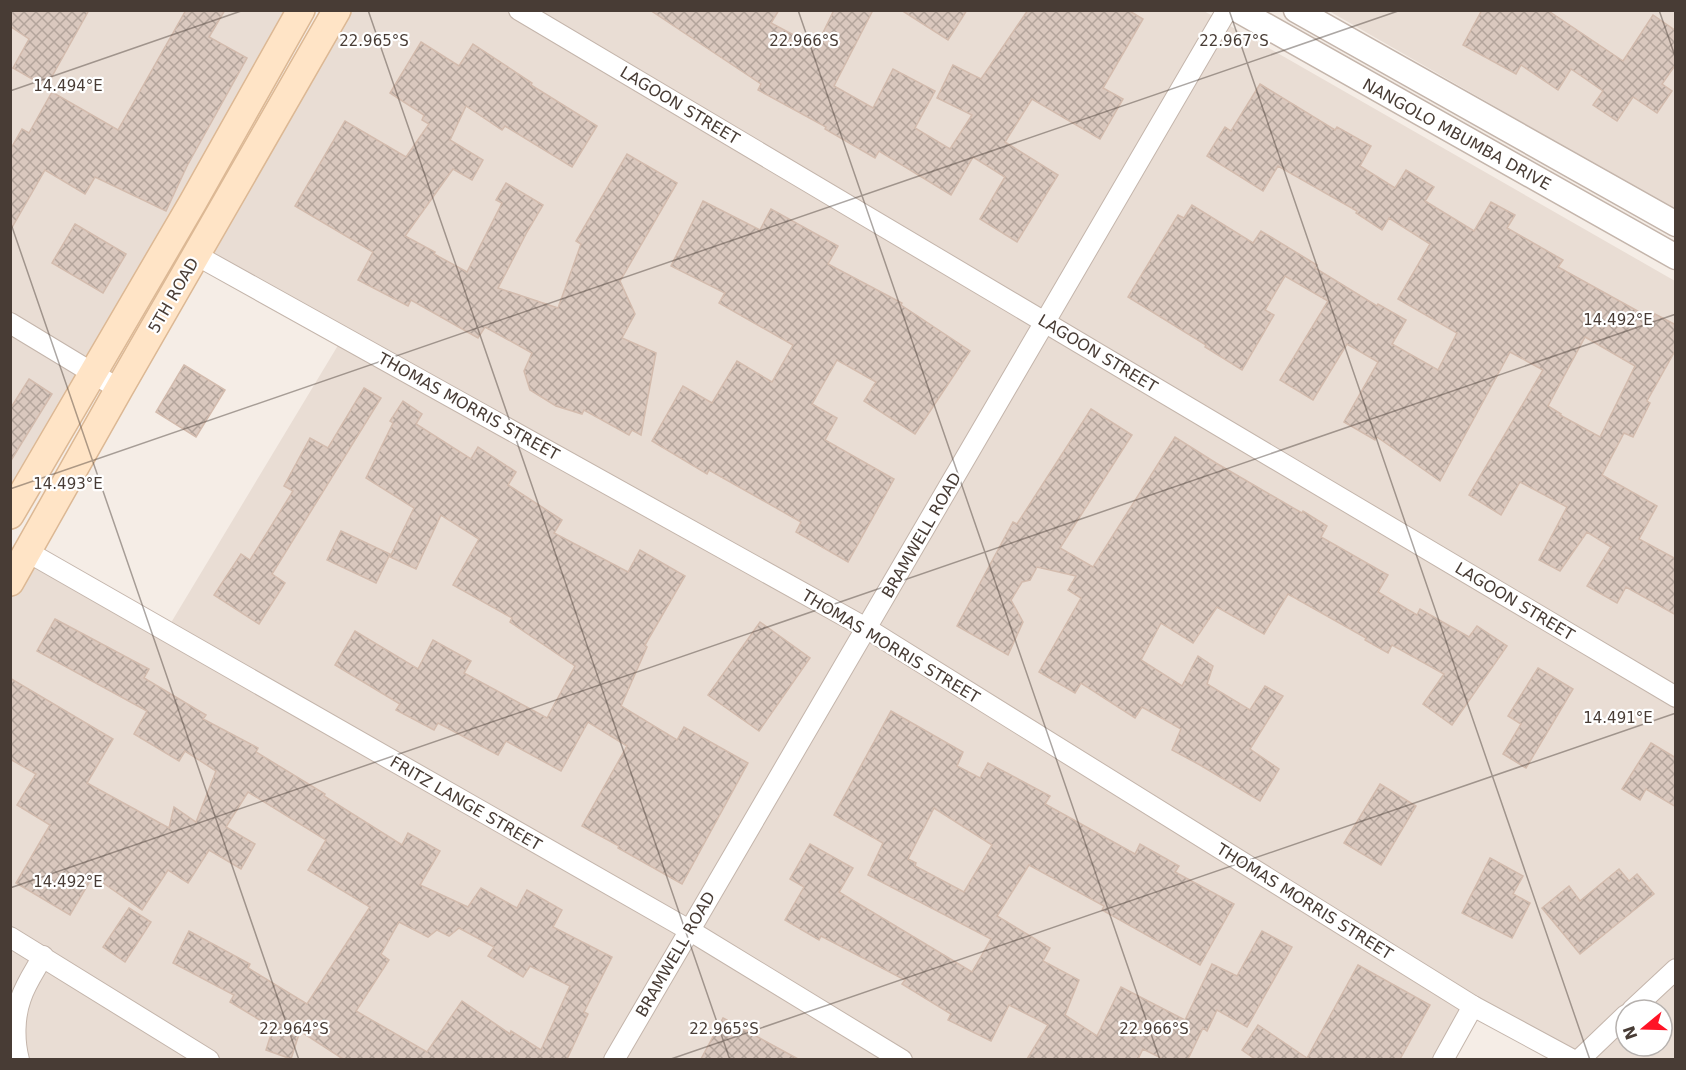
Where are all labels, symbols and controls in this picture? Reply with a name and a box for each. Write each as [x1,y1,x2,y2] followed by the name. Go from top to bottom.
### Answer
[339,32,409,50] text: 22.965°S
[769,32,839,50] text: 22.966°S
[1199,32,1269,50] text: 22.967°S
[617,62,743,149] street label: LAGOON STREET
[1359,75,1554,194] street label: NANGOLO MBUMBA DRIVE
[33,77,103,95] text: 14.494°E
[144,254,203,336] street label: 5TH ROAD
[1035,310,1161,397] street label: LAGOON STREET
[1583,311,1653,329] text: 14.492°E
[374,348,563,464] street label: THOMAS MORRIS STREET
[878,469,965,601] street label: BRAMWELL ROAD
[33,475,103,493] text: 14.493°E
[1452,558,1578,645] street label: LAGOON STREET
[798,585,983,707] street label: THOMAS MORRIS STREET
[1583,709,1653,727] text: 14.491°E
[387,752,545,855] street label: FRITZ LANGE STREET
[1212,839,1396,964] street label: THOMAS MORRIS STREET
[33,873,103,891] text: 14.492°E
[632,888,719,1020] street label: BRAMWELL ROAD
[1614,998,1674,1058] north arrow
[259,1020,329,1038] text: 22.964°S
[689,1020,759,1038] text: 22.965°S
[1119,1020,1189,1038] text: 22.966°S
[1619,1023,1641,1042] text: N

